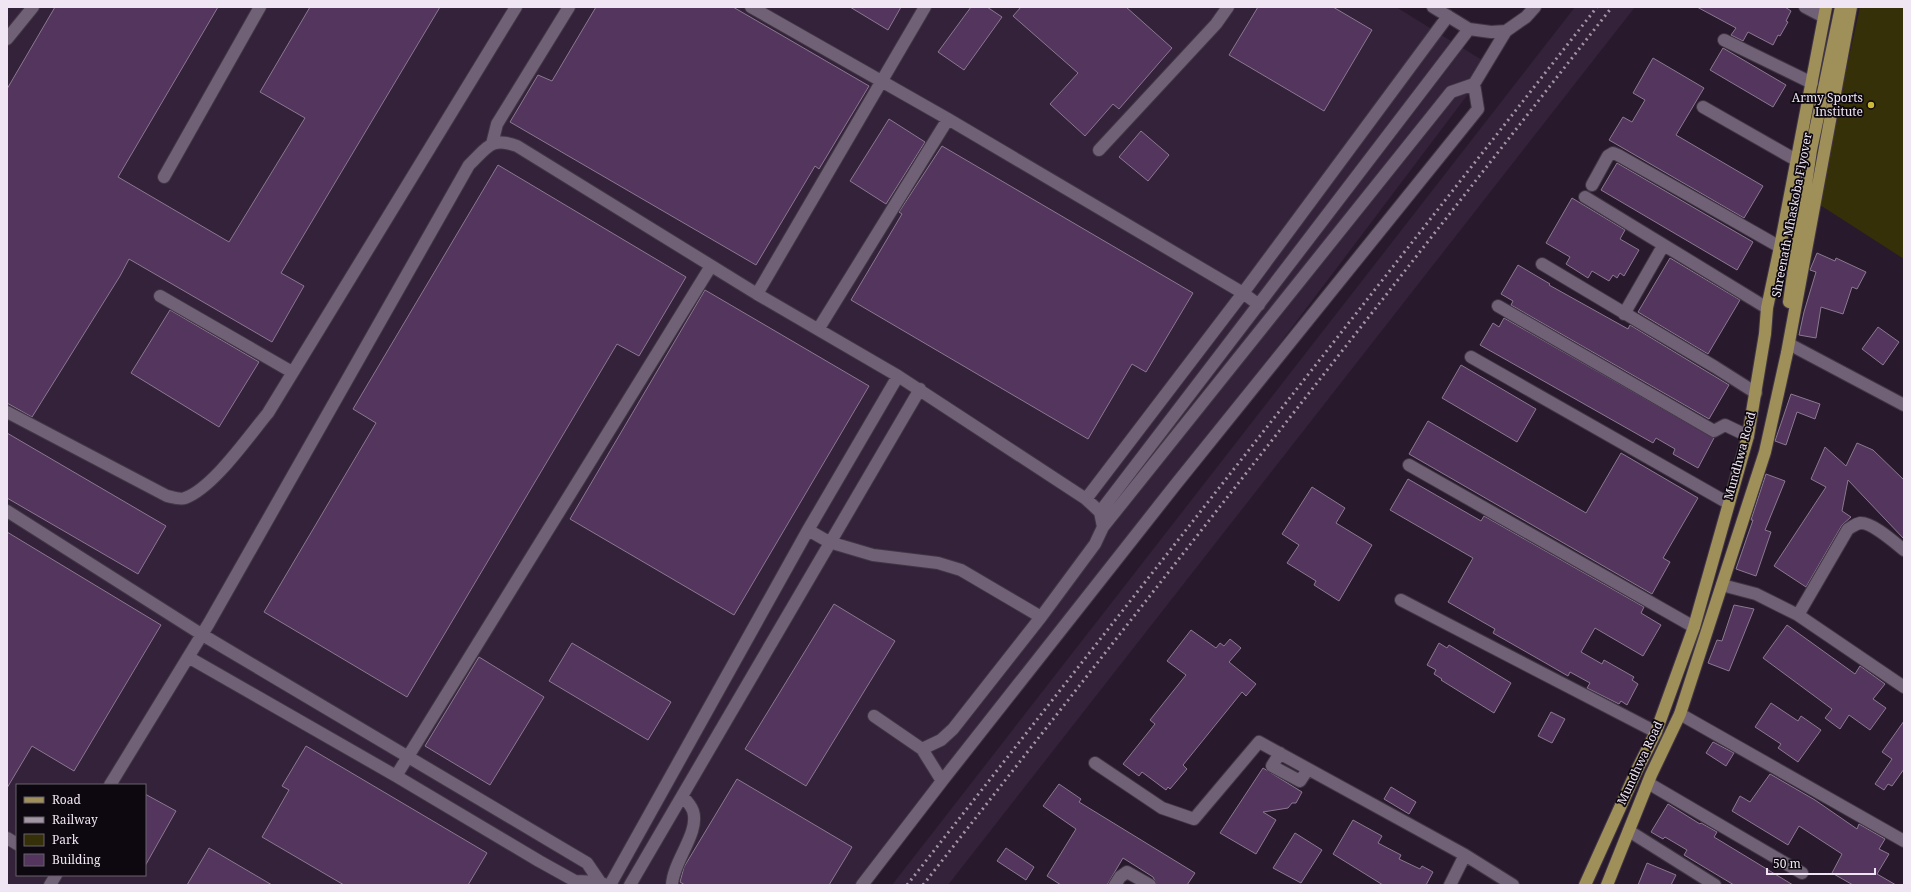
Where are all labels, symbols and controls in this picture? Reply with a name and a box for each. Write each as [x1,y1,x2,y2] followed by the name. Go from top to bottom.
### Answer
[1792,89,1863,120] place label: Army Sports Institute
[1866,100,1876,110] marker: Army Sports Institute
[1767,131,1816,299] street label: Shreenath Mhaskoba Flyover
[1720,409,1760,502] street label: Mundhwa Road
[1613,718,1667,808] street label: Mundhwa Road
[16,784,146,876] legend
[52,791,82,808] text: Road
[52,811,98,828] text: Railway
[52,831,80,848] text: Park
[1767,850,1875,876] scale bar
[52,851,101,868] text: Building
[1773,855,1801,872] text: 50 m

